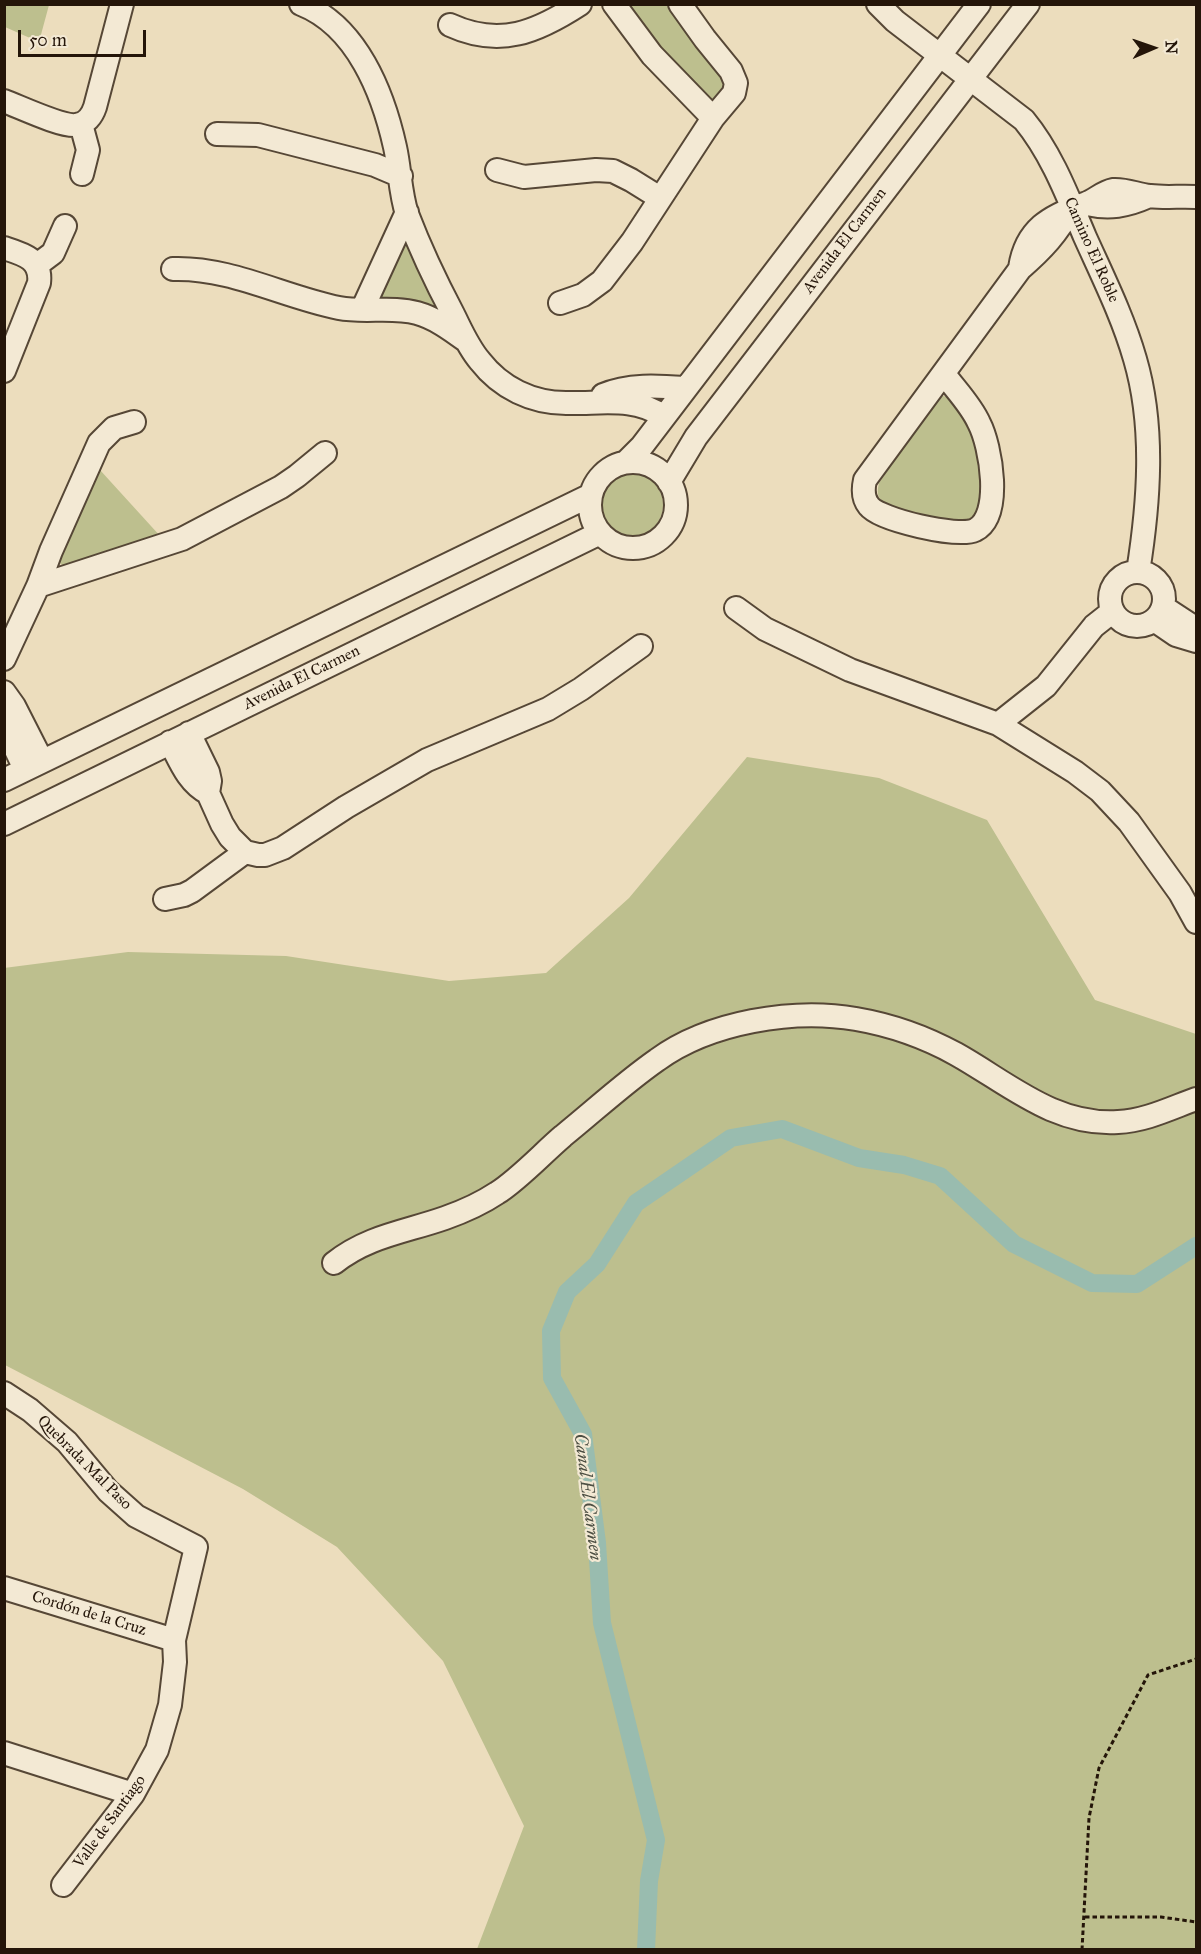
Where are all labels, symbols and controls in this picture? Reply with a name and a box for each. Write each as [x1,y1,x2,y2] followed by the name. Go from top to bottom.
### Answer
[21,18,148,56] scale bar
[1123,18,1183,78] north arrow
[29,29,67,51] text: 50 m
[1162,40,1181,54] text: N
[799,184,891,298] street label: Avenida El Carmen
[1059,194,1123,306] street label: Camino El Roble
[241,642,363,714] street label: Avenida El Carmen
[33,1412,135,1514] street label: Quebrada Mal Paso
[569,1432,605,1562] water label: Canal El Carmen
[29,1587,149,1641] street label: Cordón de la Cruz
[70,1772,150,1872] street label: Valle de Santiago

